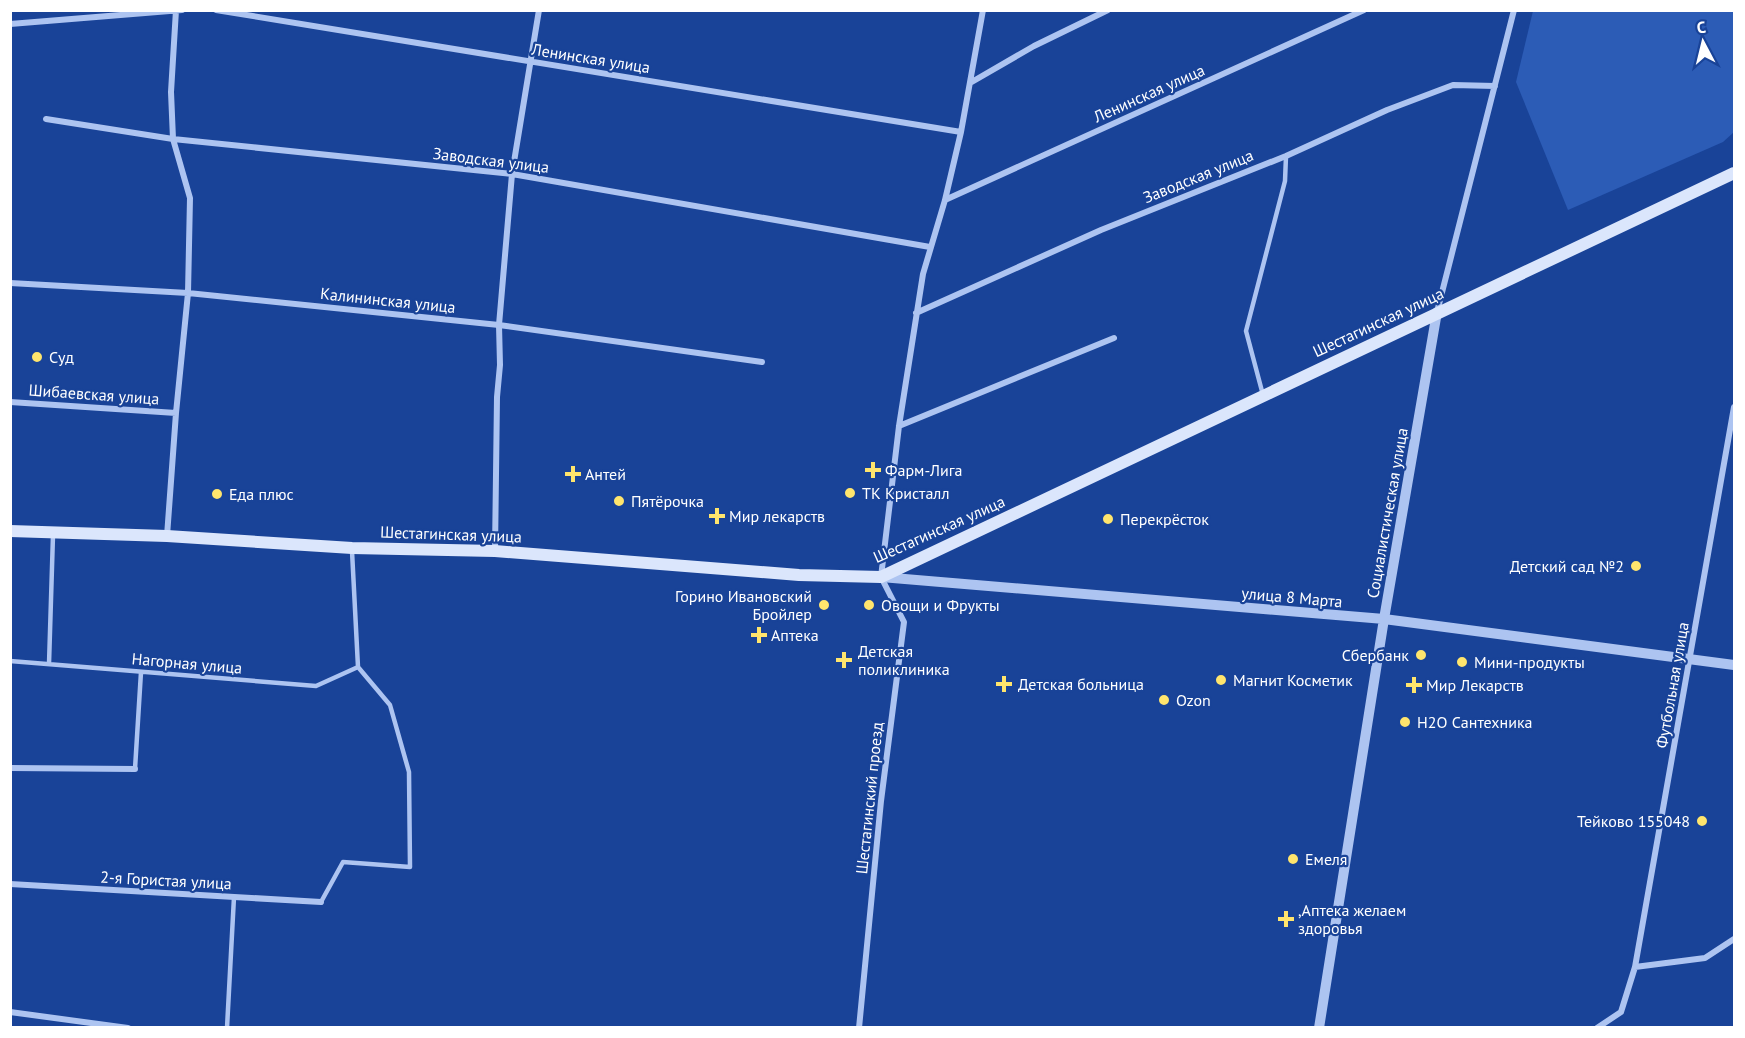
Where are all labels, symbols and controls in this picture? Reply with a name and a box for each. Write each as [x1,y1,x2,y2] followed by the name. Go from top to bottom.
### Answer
[1673,12,1733,72] north arrow
[1696,17,1707,38] text: С
[529,39,652,77] street label: Ленинская улица
[1089,60,1208,127] street label: Ленинская улица
[432,143,550,177] street label: Заводская улица
[1140,145,1256,207] street label: Заводская улица
[319,283,457,317] street label: Калининская улица
[1309,283,1447,361] street label: Шестагинская улица
[49,347,74,367] place label: Суд
[30,350,44,364] marker: Суд
[28,379,160,409] street label: Шибаевская улица
[1362,426,1412,600] street label: Социалистическая улица
[885,460,963,480] place label: Фарм-Лига
[866,463,880,477] marker: Фарм-Лига
[585,464,626,484] place label: Антей
[566,467,580,481] marker: Антей
[862,483,949,503] place label: ТК Кристалл
[229,484,294,504] place label: Еда плюс
[843,486,857,500] marker: ТК Кристалл
[210,487,224,501] marker: Еда плюс
[631,491,704,511] place label: Пятёрочка
[870,491,1008,567] street label: Шестагинская улица
[612,494,626,508] marker: Пятёрочка
[729,506,825,526] place label: Мир лекарств
[710,509,724,523] marker: Мир лекарств
[1120,509,1209,529] place label: Перекрёсток
[1101,512,1115,526] marker: Перекрёсток
[380,522,522,546] street label: Шестагинская улица
[1510,556,1624,576] place label: Детский сад №2
[1629,559,1643,573] marker: Детский сад №2
[1241,583,1343,611] street label: улица 8 Марта
[675,586,812,624] place label: Горино Ивановский Бройлер
[881,595,1000,615] place label: Овощи и Фрукты
[817,598,831,612] marker: Горино Ивановский Бройлер
[862,598,876,612] marker: Овощи и Фрукты
[1651,620,1693,750] street label: Футбольная улица
[771,625,819,645] place label: Аптека
[752,628,766,642] marker: Аптека
[858,641,950,679] place label: Детская поликлиника
[1342,645,1409,665] place label: Сбербанк
[131,648,243,678] street label: Нагорная улица
[1414,648,1428,662] marker: Сбербанк
[835,651,853,669] marker: Детская поликлиника
[1474,652,1585,672] place label: Мини-продукты
[1455,655,1469,669] marker: Мини-продукты
[1233,670,1353,690] place label: Магнит Косметик
[1214,673,1228,687] marker: Магнит Косметик
[1018,674,1144,694] place label: Детская больница
[995,675,1013,693] marker: Детская больница
[1426,675,1524,695] place label: Мир Лекарств
[1407,678,1421,692] marker: Мир Лекарств
[1176,690,1211,710] place label: Ozon
[1157,693,1171,707] marker: Ozon
[1417,712,1533,732] place label: H2O Сантехника
[1398,715,1412,729] marker: H2O Сантехника
[851,721,887,875] street label: Шестагинский проезд
[1577,811,1690,831] place label: Тейково 155048
[1695,814,1709,828] marker: Тейково 155048
[1305,849,1347,869] place label: Емеля
[1286,852,1300,866] marker: Емеля
[100,867,232,893] street label: 2-я Гористая улица
[1298,900,1406,938] place label: ,Аптека желаем здоровья
[1279,912,1293,926] marker: ,Аптека желаем здоровья

